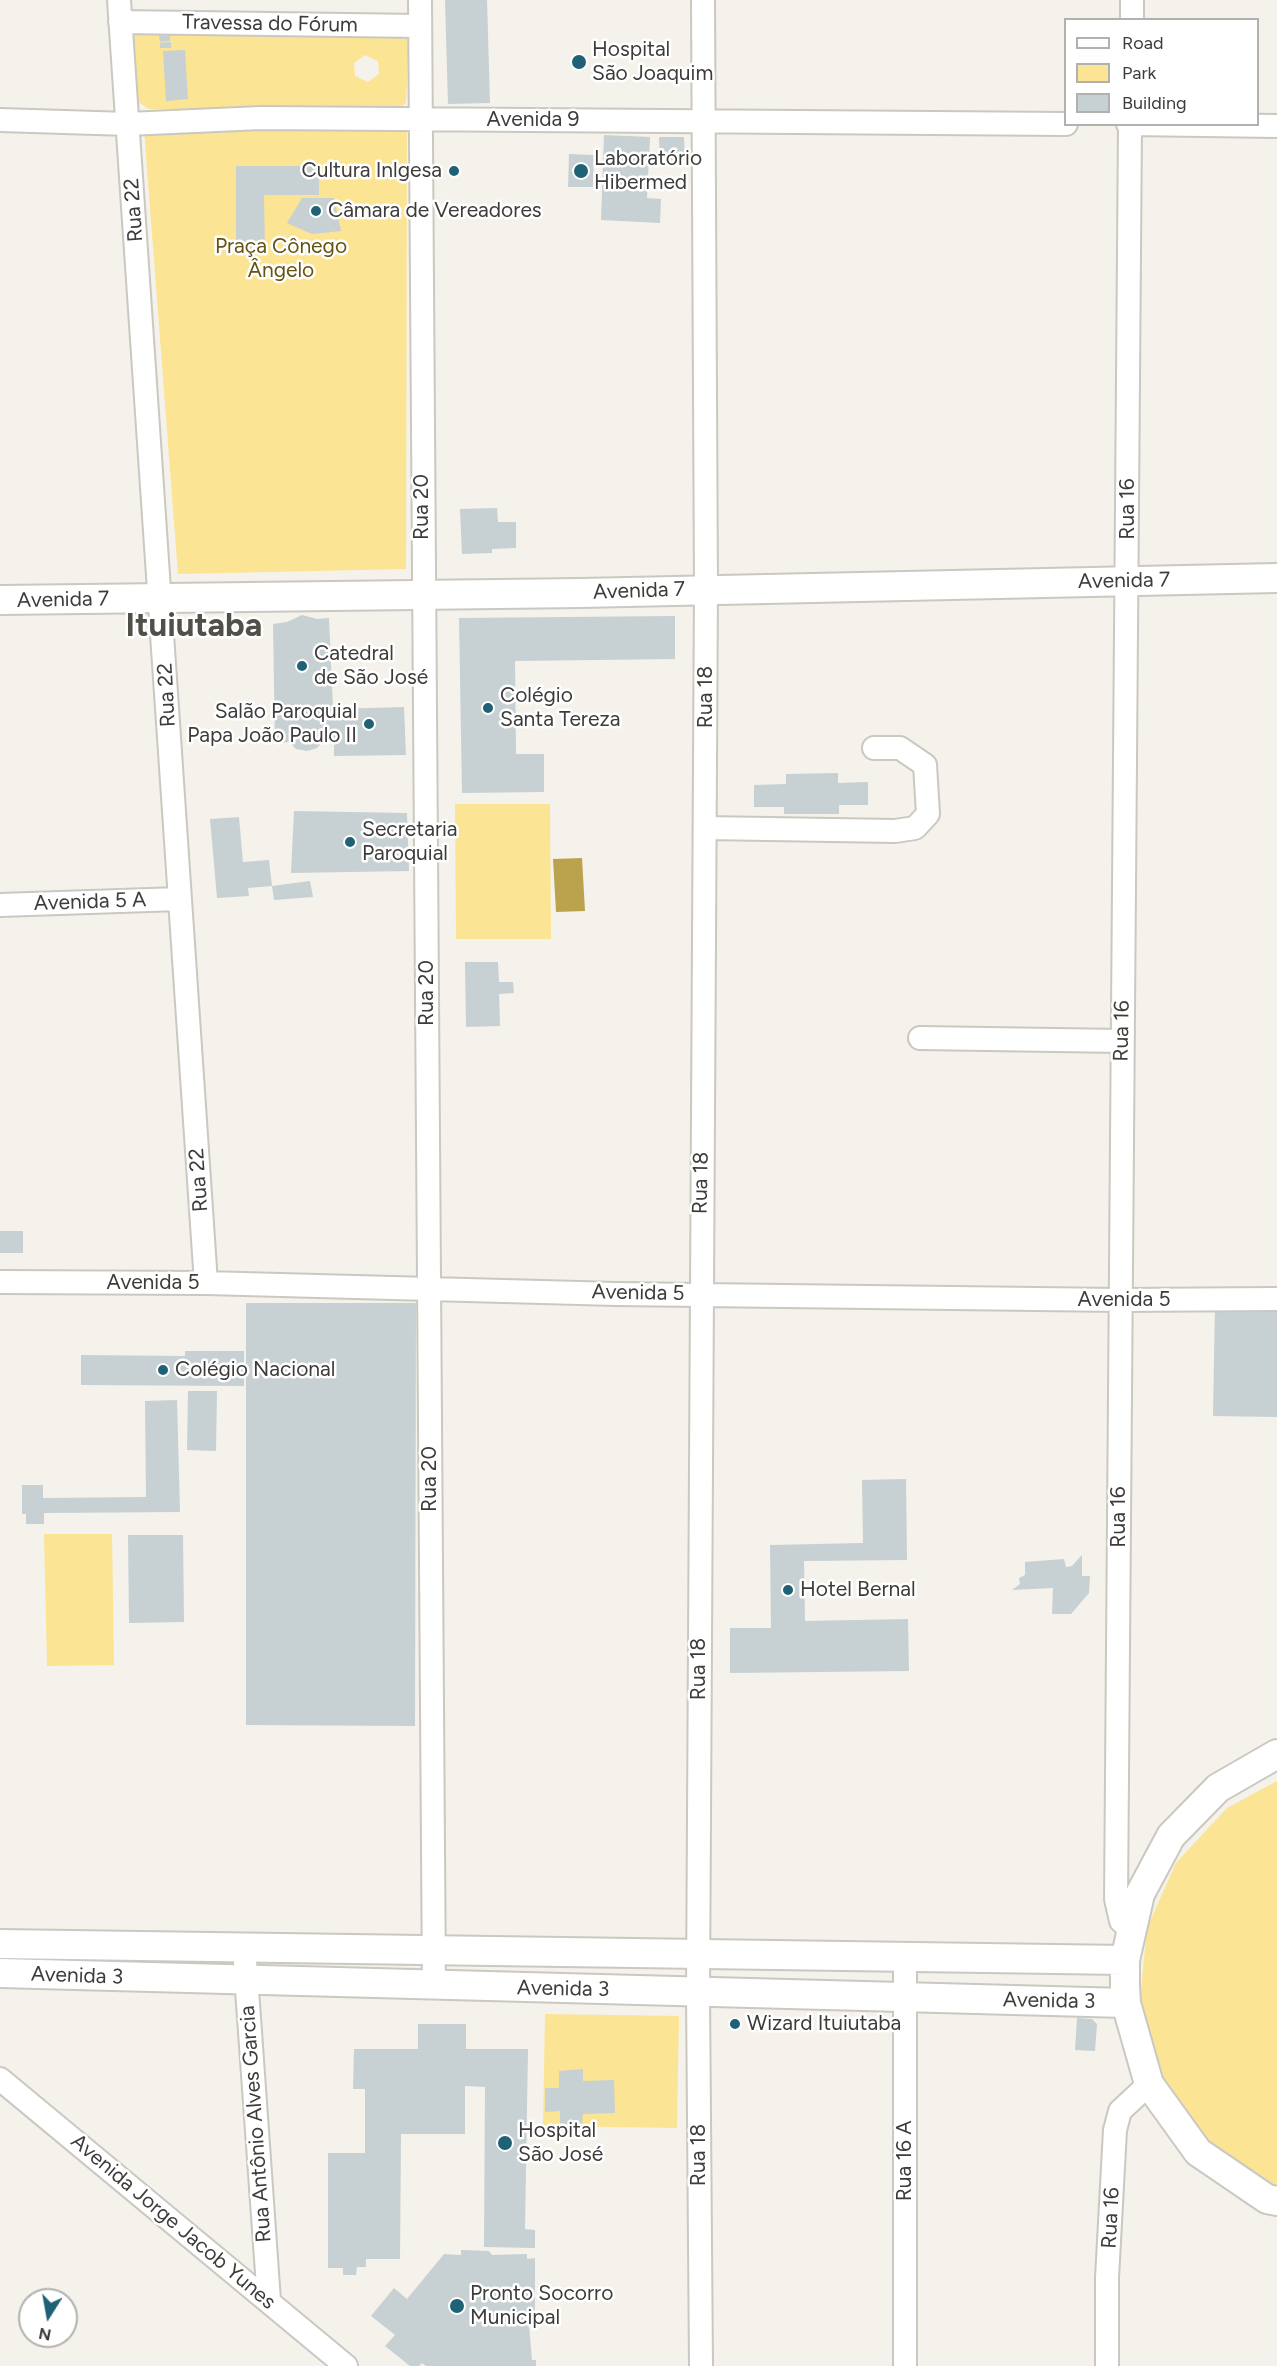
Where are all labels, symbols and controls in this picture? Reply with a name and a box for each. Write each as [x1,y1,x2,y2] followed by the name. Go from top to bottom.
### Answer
[182,10,358,38] street label: Travessa do Fórum
[1064,18,1259,126] legend
[1122,32,1163,54] text: Road
[592,37,713,87] place label: Hospital São Joaquim
[570,53,588,71] marker: Hospital São Joaquim
[1122,62,1156,84] text: Park
[1122,92,1187,114] text: Building
[487,107,579,133] street label: Avenida 9
[594,146,702,196] place label: Laboratório Hibermed
[302,158,442,184] place label: Cultura Inlgesa
[572,162,590,180] marker: Laboratório Hibermed
[447,164,461,178] marker: Cultura Inlgesa
[119,177,149,243] street label: Rua 22
[328,198,542,224] place label: Câmara de Vereadores
[309,204,323,218] marker: Câmara de Vereadores
[215,234,347,284] park label: Praça Cônego Ângelo
[409,474,435,540] street label: Rua 20
[1115,478,1141,540] street label: Rua 16
[1078,568,1170,594] street label: Avenida 7
[592,577,686,605] street label: Avenida 7
[17,587,109,613] street label: Avenida 7
[126,606,262,646] district label: Ituiutaba
[314,641,428,691] place label: Catedral de São José
[295,659,309,673] marker: Catedral de São José
[153,662,181,728] street label: Rua 22
[693,666,719,728] street label: Rua 18
[500,683,620,733] place label: Colégio Santa Tereza
[187,699,357,749] place label: Salão Paroquial Papa João Paulo II
[481,701,495,715] marker: Colégio Santa Tereza
[362,717,376,731] marker: Salão Paroquial Papa João Paulo II
[362,817,458,867] place label: Secretaria Paroquial
[343,835,357,849] marker: Secretaria Paroquial
[33,887,147,917] street label: Avenida 5 A
[414,960,440,1026] street label: Rua 20
[1109,1000,1135,1062] street label: Rua 16
[184,1147,214,1213] street label: Rua 22
[688,1152,714,1214] street label: Rua 18
[107,1270,199,1296] street label: Avenida 5
[591,1280,685,1306] street label: Avenida 5
[1078,1287,1170,1313] street label: Avenida 5
[175,1357,335,1383] place label: Colégio Nacional
[156,1363,170,1377] marker: Colégio Nacional
[417,1446,443,1512] street label: Rua 20
[1106,1486,1132,1548] street label: Rua 16
[800,1577,916,1603] place label: Hotel Bernal
[781,1583,795,1597] marker: Hotel Bernal
[686,1638,712,1700] street label: Rua 18
[30,1962,124,1990] street label: Avenida 3
[517,1976,609,2002] street label: Avenida 3
[1003,1988,1095,2014] street label: Avenida 3
[235,2005,277,2243] street label: Rua Antônio Alves Garcia
[747,2011,901,2037] place label: Wizard Ituiutaba
[728,2017,742,2031] marker: Wizard Ituiutaba
[518,2118,603,2168] place label: Hospital São José
[892,2121,918,2201] street label: Rua 16 A
[686,2124,712,2186] street label: Rua 18
[66,2129,280,2315] street label: Avenida Jorge Jacob Yunes
[496,2134,514,2152] marker: Hospital São José
[1097,2187,1125,2249] street label: Rua 16
[470,2281,613,2331] place label: Pronto Socorro Municipal
[18,2288,78,2348] north arrow
[448,2297,466,2315] marker: Pronto Socorro Municipal
[37,2324,53,2345] text: N

